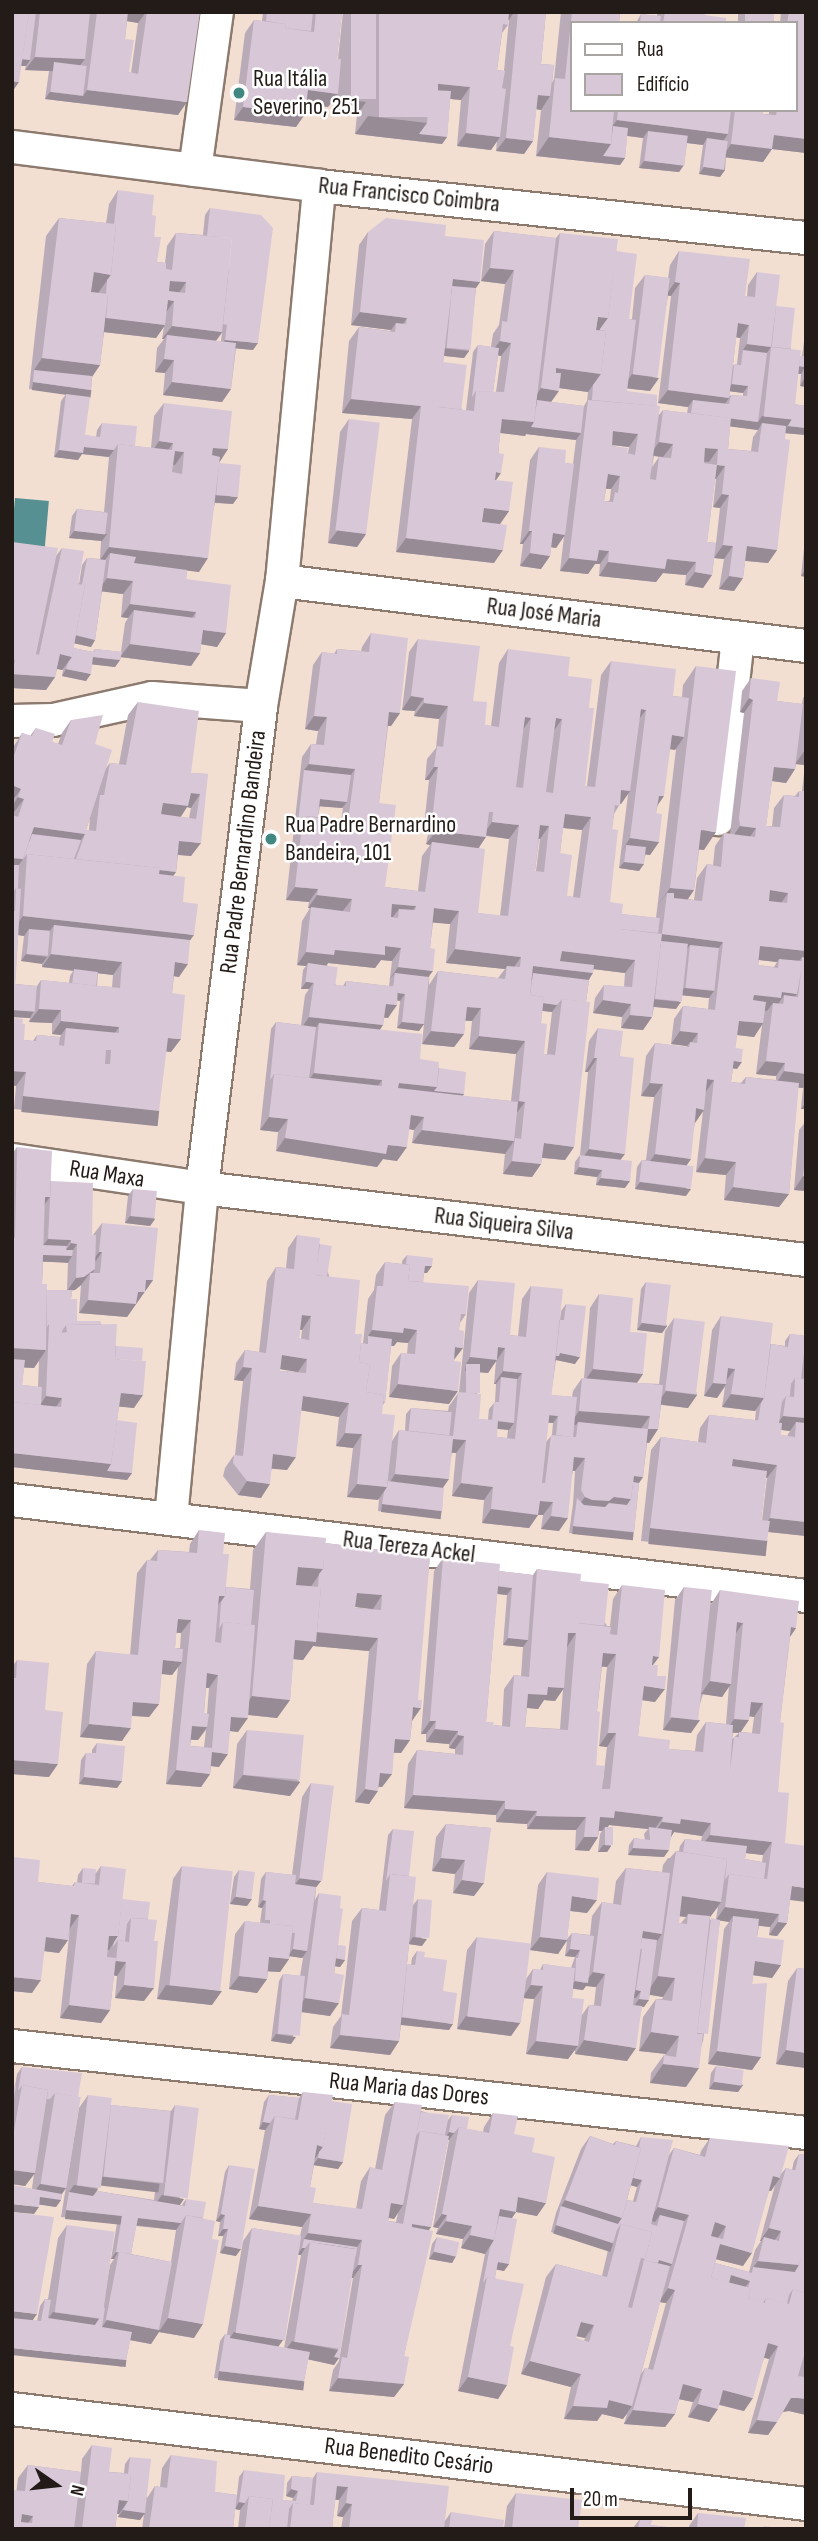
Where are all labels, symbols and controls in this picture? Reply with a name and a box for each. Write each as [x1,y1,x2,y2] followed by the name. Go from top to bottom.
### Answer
[570,21,797,112] legend
[637,37,664,62] text: Rua
[253,65,359,121] place label: Rua Itália Severino, 251
[637,72,689,97] text: Edifício
[231,85,247,101] marker: Rua Itália Severino, 251
[317,171,501,219] street label: Rua Francisco Coimbra
[485,592,603,634] street label: Rua José Maria
[214,729,272,975] street label: Rua Padre Bernardino Bandeira
[285,811,456,867] place label: Rua Padre Bernardino Bandeira, 101
[263,831,279,847] marker: Rua Padre Bernardino Bandeira, 101
[67,1154,147,1194] street label: Rua Maxa
[433,1201,575,1247] street label: Rua Siqueira Silva
[341,1525,477,1569] street label: Rua Tereza Ackel
[328,2066,490,2112] street label: Rua Maria das Dores
[323,2431,495,2481] street label: Rua Benedito Cesário
[21,2450,91,2520] north arrow
[573,2474,696,2518] scale bar
[64,2482,89,2498] text: N
[583,2487,618,2512] text: 20 m

